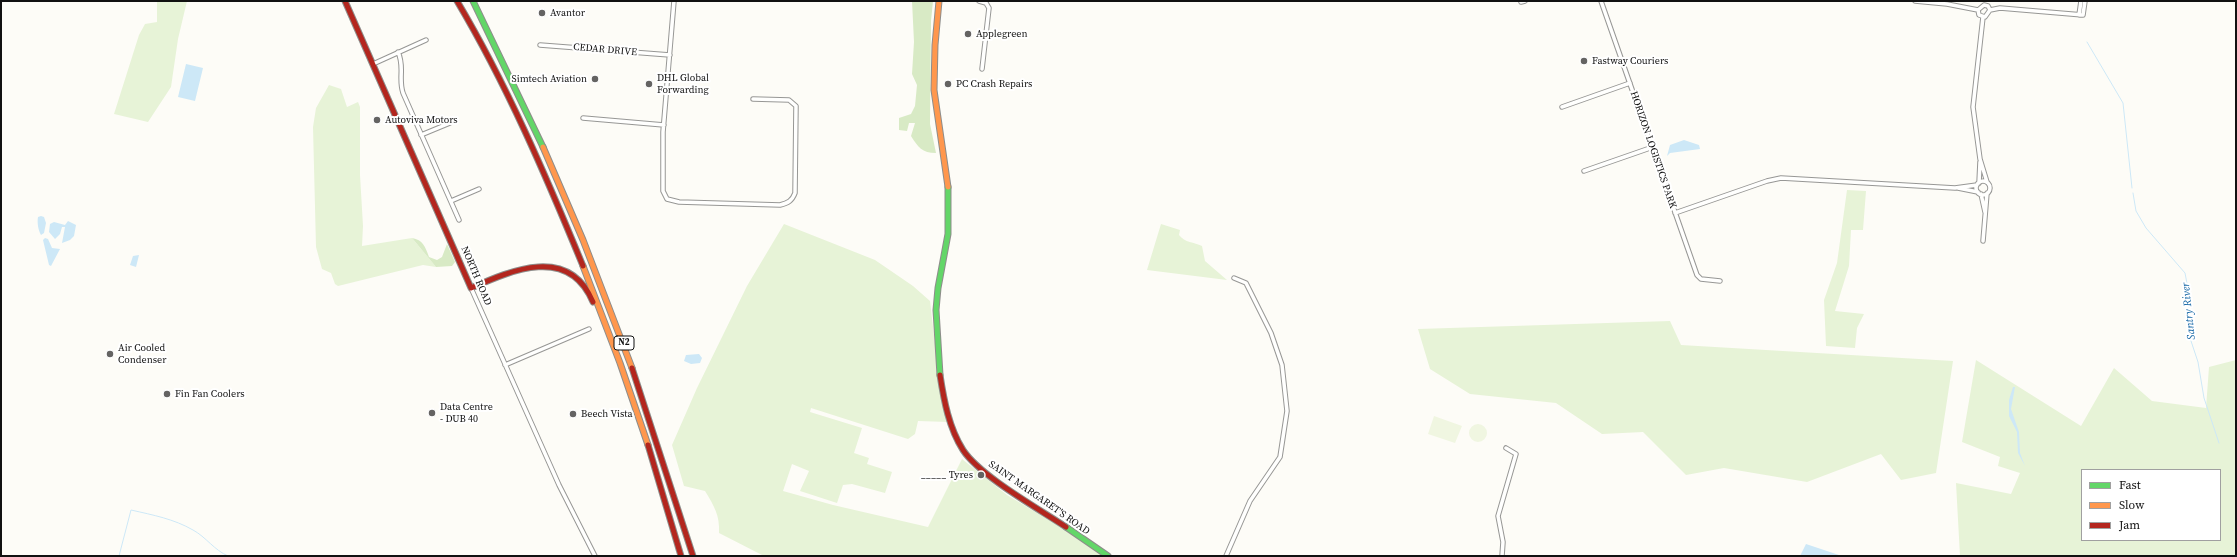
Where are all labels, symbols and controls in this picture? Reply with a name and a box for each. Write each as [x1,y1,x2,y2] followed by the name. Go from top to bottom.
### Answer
[550,7,585,19] place label: Avantor
[537,8,547,18] marker: Avantor
[976,28,1027,40] place label: Applegreen
[963,29,973,39] marker: Applegreen
[573,41,637,59] street label: CEDAR DRIVE
[1592,55,1668,67] place label: Fastway Couriers
[1579,56,1589,66] marker: Fastway Couriers
[657,72,709,96] place label: DHL Global Forwarding
[512,73,587,85] place label: Simtech Aviation
[590,74,600,84] marker: Simtech Aviation
[956,78,1032,90] place label: PC Crash Repairs
[644,79,654,89] marker: DHL Global Forwarding
[943,79,953,89] marker: PC Crash Repairs
[1627,90,1679,210] street label: HORIZON LOGISTICS PARK
[385,114,458,126] place label: Autoviva Motors
[372,115,382,125] marker: Autoviva Motors
[458,245,494,307] street label: NORTH ROAD
[2179,282,2199,340] water label: Santry River
[614,336,634,350] road number: N2
[118,342,166,366] place label: Air Cooled Condenser
[105,349,115,359] marker: Air Cooled Condenser
[175,388,245,400] place label: Fin Fan Coolers
[162,389,172,399] marker: Fin Fan Coolers
[440,401,493,424] place label: Data Centre - DUB 40
[427,408,437,418] marker: Data Centre - DUB 40
[581,408,633,420] place label: Beech Vista
[568,409,578,419] marker: Beech Vista
[986,458,1092,538] street label: SAINT MARGARET'S ROAD
[921,469,973,481] place label: _____ Tyres
[2081,469,2221,541] legend
[976,470,986,480] marker: _____ Tyres
[2119,477,2141,493] text: Fast
[2119,497,2144,513] text: Slow
[2119,517,2140,533] text: Jam

